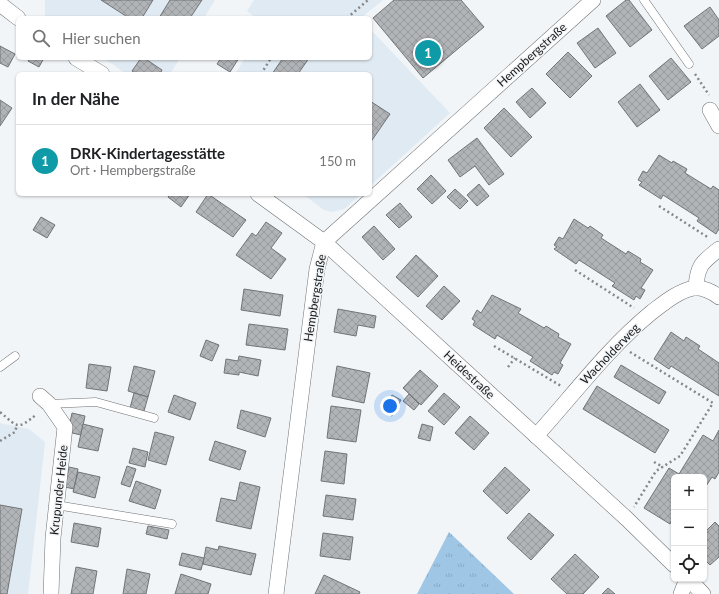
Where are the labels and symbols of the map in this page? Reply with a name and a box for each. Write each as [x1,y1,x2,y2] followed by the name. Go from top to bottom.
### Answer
[494,19,570,90] street label: Hempbergstraße
[415,38,441,68] pin: 1
[300,253,329,343] street label: Hempbergstraße
[577,320,643,387] street label: Wacholderweg
[441,347,498,402] street label: Heidestraße
[380,396,400,416] your location
[46,444,71,536] street label: Krupunder Heide

